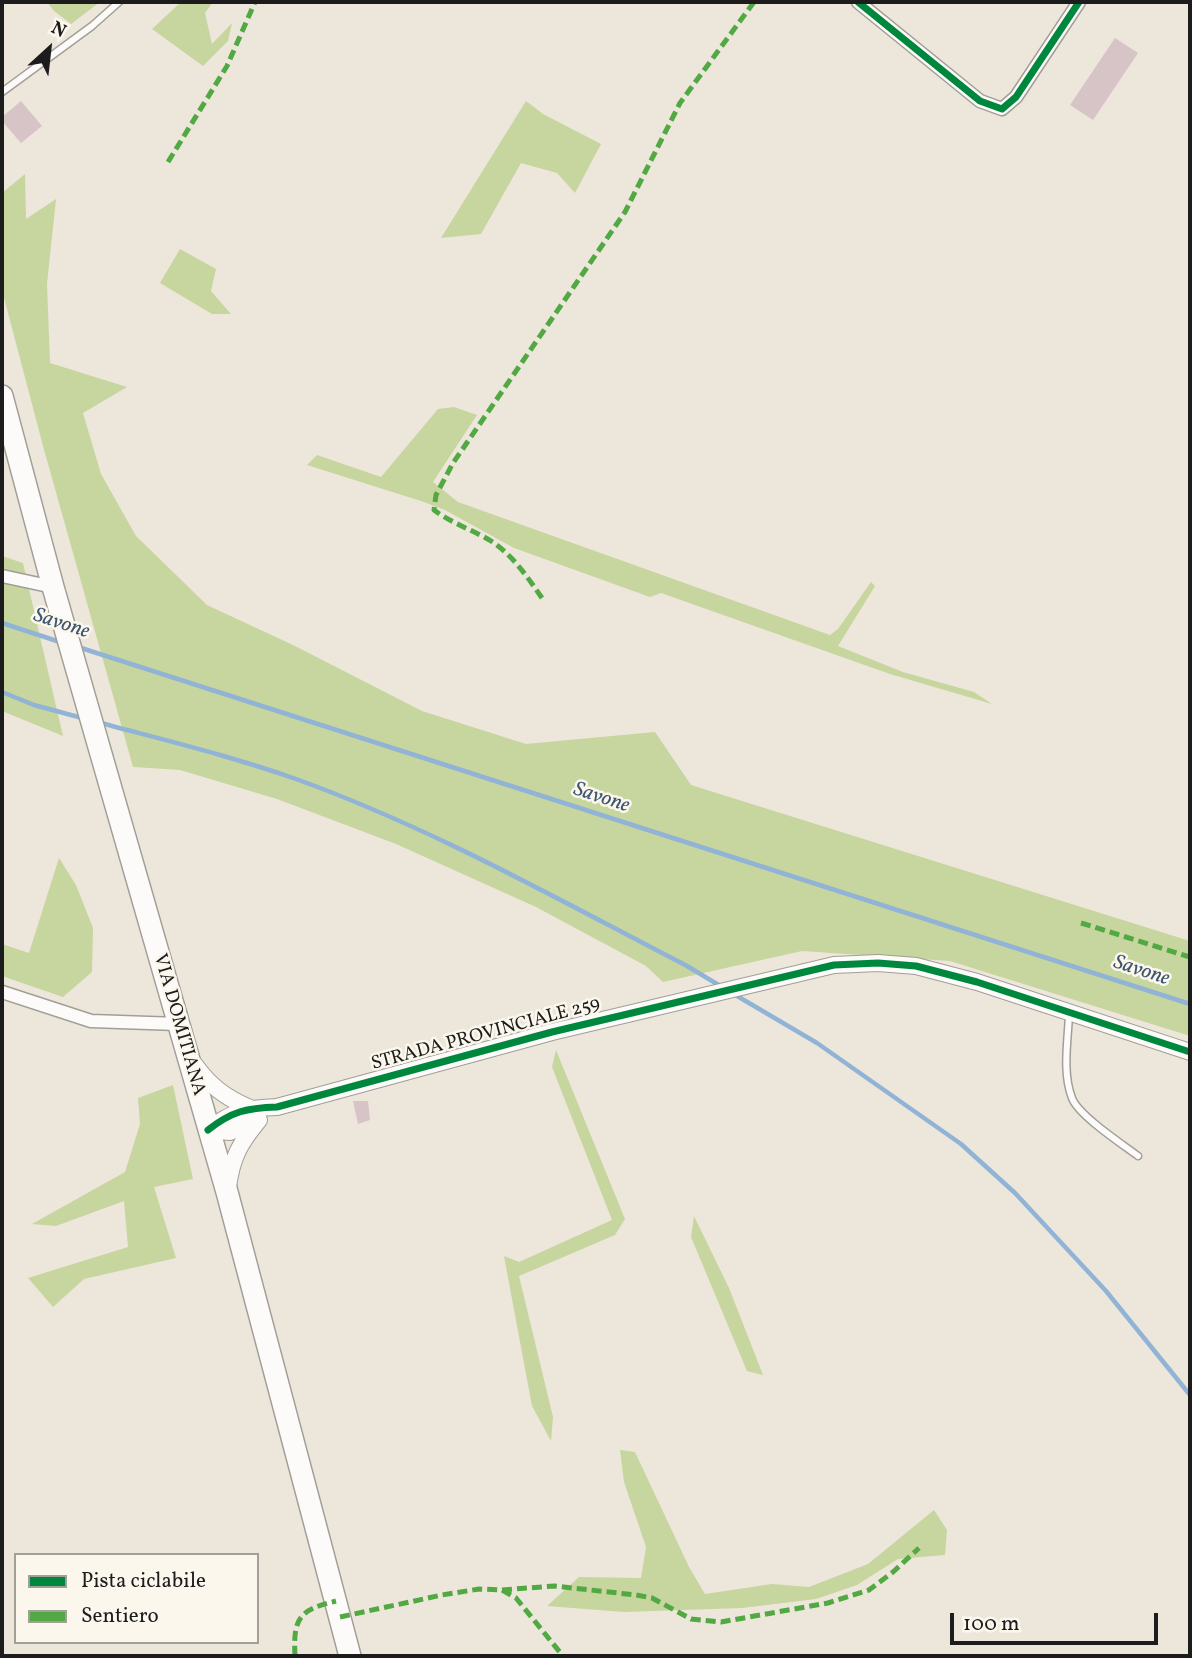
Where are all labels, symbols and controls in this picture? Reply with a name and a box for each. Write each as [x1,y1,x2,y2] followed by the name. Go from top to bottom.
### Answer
[14,14,84,84] north arrow
[46,16,71,45] text: N
[30,604,92,646] water label: Savone
[570,778,632,820] water label: Savone
[147,951,209,1099] street label: VIA DOMITIANA
[1110,951,1172,993] water label: Savone
[369,993,603,1077] street label: STRADA PROVINCIALE 259
[14,1553,259,1644] legend
[81,1567,206,1596] text: Pista ciclabile
[954,1598,1162,1642] scale bar
[81,1602,159,1631] text: Sentiero
[963,1610,1020,1639] text: 100 m

